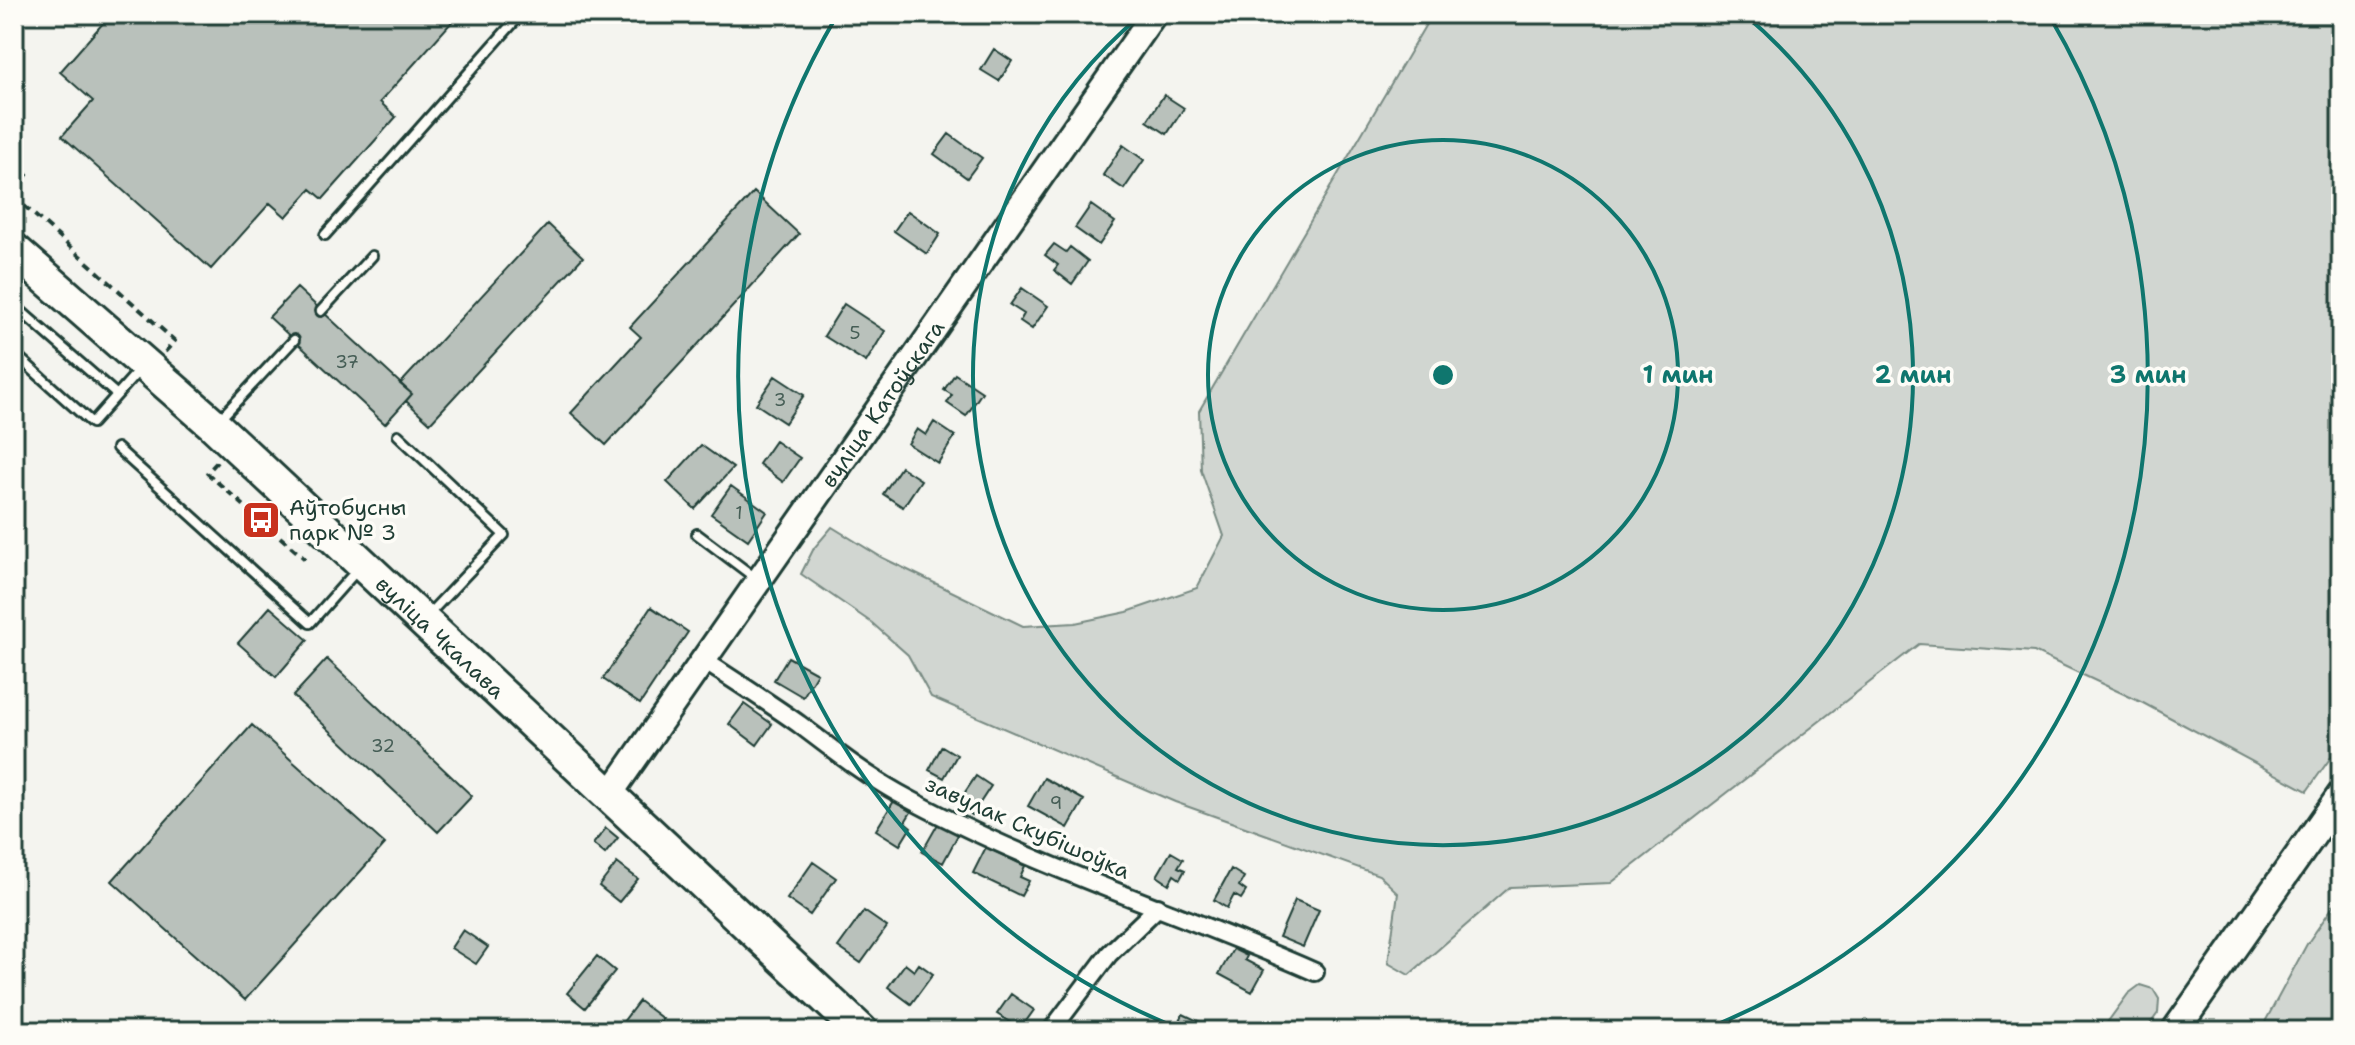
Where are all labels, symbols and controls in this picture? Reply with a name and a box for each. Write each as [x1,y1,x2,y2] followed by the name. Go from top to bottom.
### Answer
[814,314,951,493] street label: вуліца Катоўскага
[849,321,861,345] house number: 5
[335,350,359,374] house number: 37
[1642,359,1714,391] text: 1 мин
[1875,359,1952,391] text: 2 мин
[2110,359,2187,391] text: 3 мин
[1429,361,1457,389] centre of rings
[774,388,786,412] house number: 3
[289,493,407,547] place label: Аўтобусны парк № 3
[240,499,282,541] bus stop icon: Аўтобусны парк № 3
[735,501,743,525] house number: 1
[369,570,511,705] street label: вуліца Чкалава
[371,734,395,758] house number: 32
[921,769,1135,886] street label: завулак Скубішоўка
[1050,791,1062,815] house number: 9

